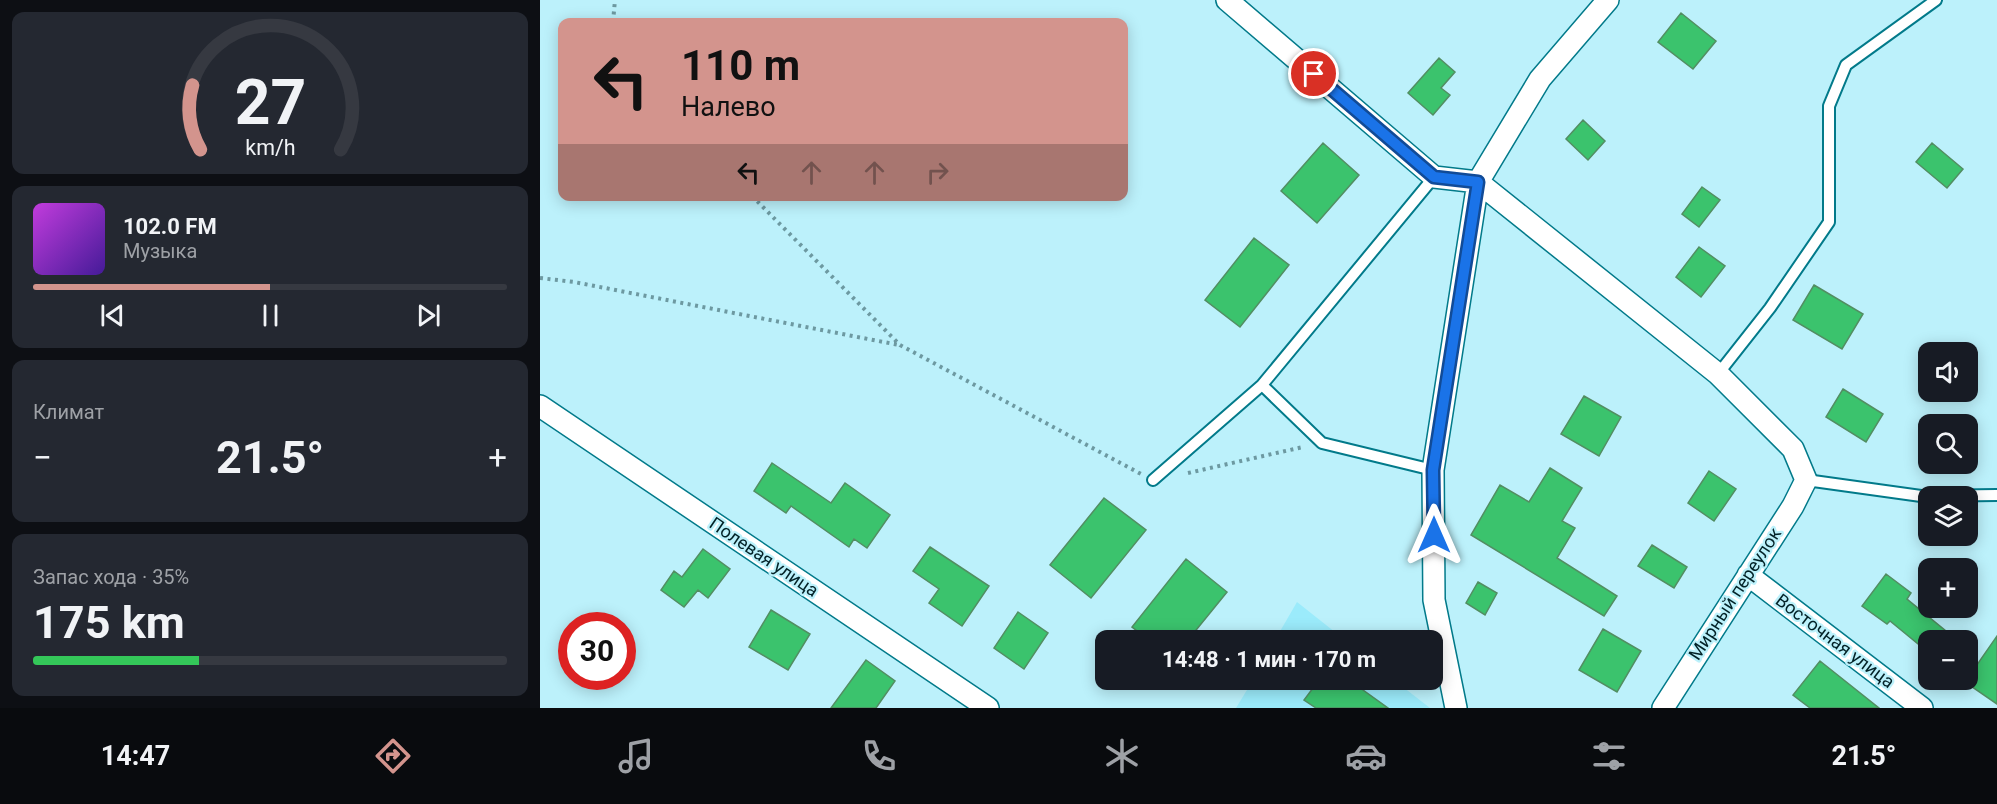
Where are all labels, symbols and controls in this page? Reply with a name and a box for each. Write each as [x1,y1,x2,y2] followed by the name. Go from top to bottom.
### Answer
[681,41,800,90] text: 110 m
[582,42,660,120] icon: left
[1288,48,1339,99] pin
[1297,57,1330,90] icon: arrive
[234,66,306,139] text: 27
[681,91,776,123] text: Налево
[245,135,295,160] text: km/h
[732,156,765,189] icon: left
[795,156,828,189] icon: ahead
[858,156,891,189] icon: ahead
[921,156,954,189] icon: right
[123,214,217,239] text: 102.0 FM
[123,239,197,263] text: Музыка
[96,299,129,332] icon: previous
[254,299,287,332] icon: pause
[412,299,445,332] icon: next
[1918,342,1978,690] map controls
[1918,342,1978,402] button: sound
[33,400,104,424] text: Климат
[1918,414,1978,474] button: search
[216,431,324,484] text: 21.5°
[33,438,52,477] text: −
[488,438,507,477] text: +
[1918,486,1978,546] button: layers
[1402,503,1466,567] position arrow
[706,512,823,601] street label: Полевая улица
[1684,523,1785,664] street label: Мирный переулок
[1918,558,1978,618] button: +
[33,565,189,589] text: Запас хода · 35%
[1772,589,1899,692] street label: Восточная улица
[33,596,185,649] text: 175 km
[558,612,636,690] speed limit sign: 30
[1918,630,1978,690] button: −
[1162,647,1376,672] text: 14:48 · 1 мин · 170 m
[372,735,414,777] icon: directions
[615,735,657,777] icon: music
[858,735,900,777] icon: phone
[1101,735,1143,777] icon: climate
[1345,735,1387,777] icon: car
[1588,735,1630,777] icon: filters
[101,740,170,772] text: 14:47
[1831,740,1896,772] text: 21.5°

